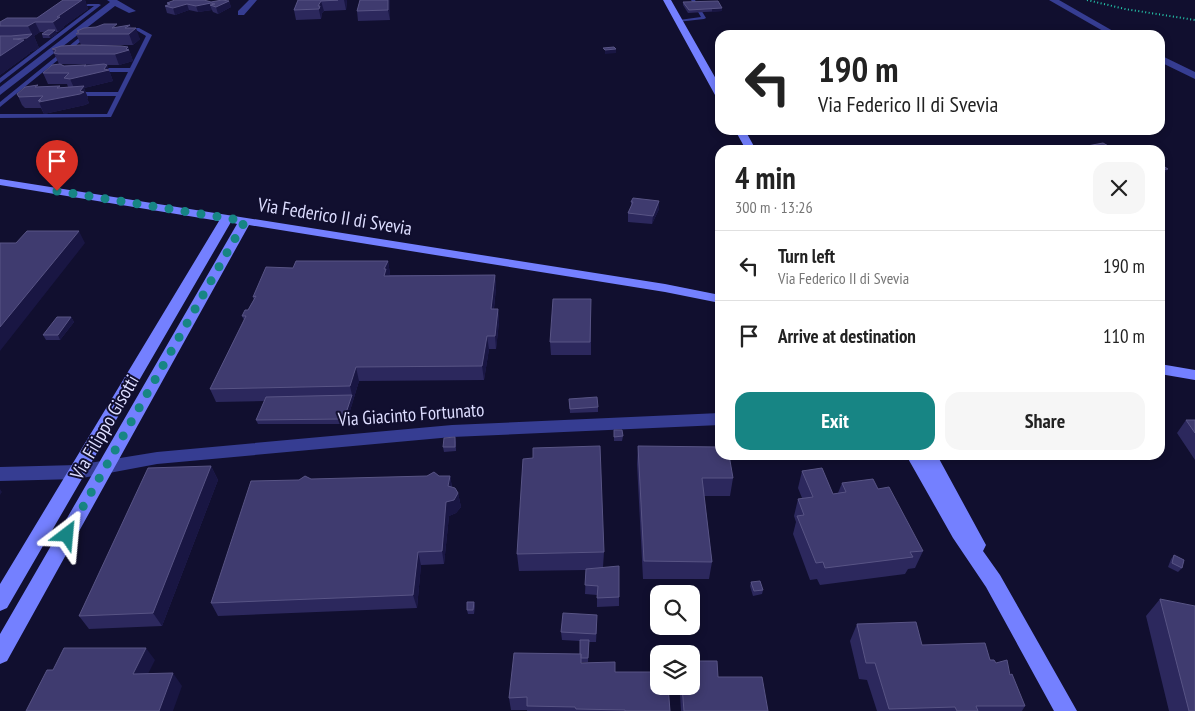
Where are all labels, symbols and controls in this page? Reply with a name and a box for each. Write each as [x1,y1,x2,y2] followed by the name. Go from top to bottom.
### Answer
[818,46,899,92] text: 190 m
[735,50,800,115] icon: left
[818,90,998,118] text: Via Federico II di Svevia
[36,140,78,191] pin
[43,147,71,175] icon: arrive
[735,158,796,197] text: 4 min
[1093,162,1145,214] button: close
[255,192,414,240] street label: Via Federico II di Svevia
[735,197,813,217] text: 300 m · 13:26
[778,244,835,268] text: Turn left
[735,252,763,280] icon: left
[1103,254,1145,278] text: 190 m
[778,268,909,288] text: Via Federico II di Svevia
[735,322,763,350] icon: arrive
[778,324,916,348] text: Arrive at destination
[1103,324,1145,348] text: 110 m
[64,371,144,484] street label: Via Filippo Gisotti
[735,392,935,450] button: Exit
[945,392,1145,450] button: Share
[336,397,485,431] street label: Via Giacinto Fortunato
[40,508,92,560] position arrow
[650,585,700,695] map controls
[650,585,700,635] button: search
[650,645,700,695] button: layers

